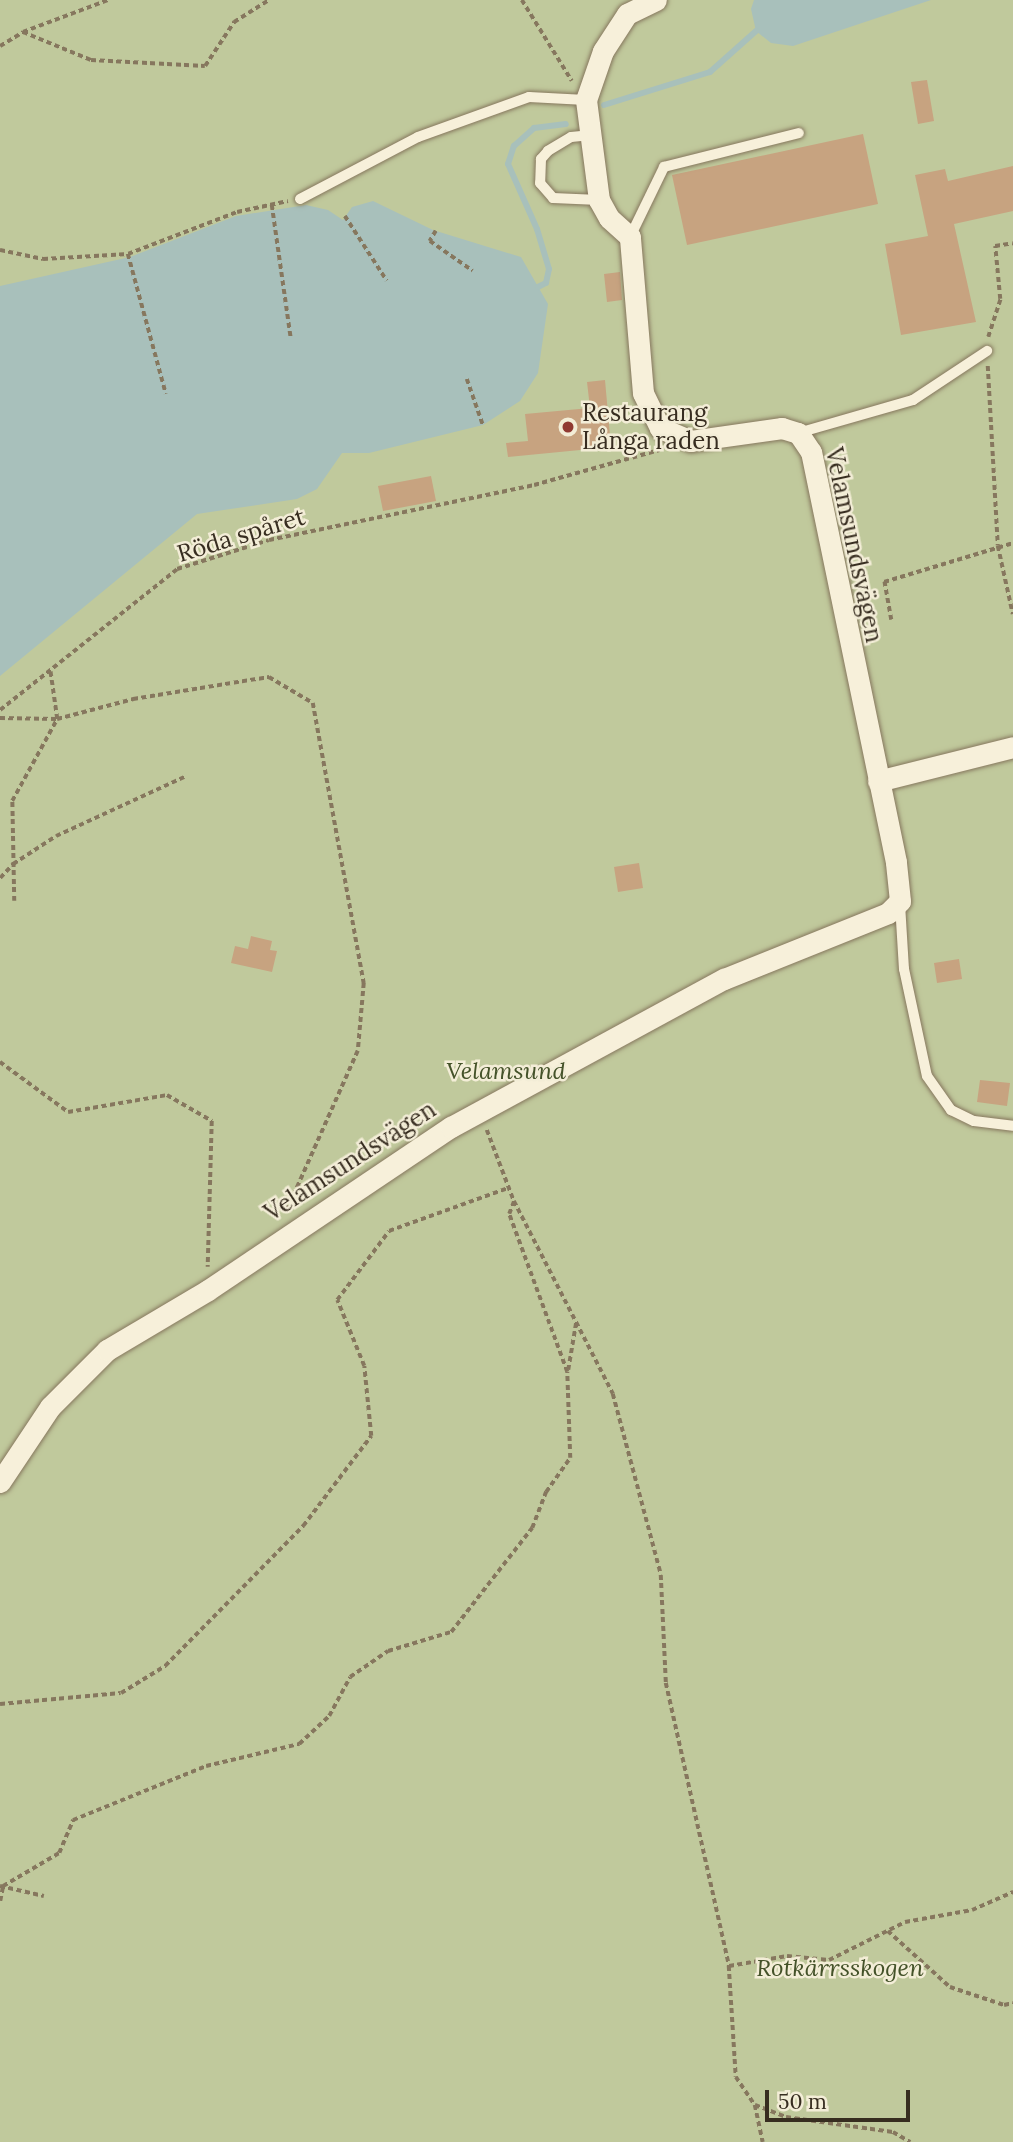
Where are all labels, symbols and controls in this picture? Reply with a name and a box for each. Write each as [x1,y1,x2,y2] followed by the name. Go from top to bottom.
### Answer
[582,399,720,455] place label: Restaurang Långa raden
[560,419,576,435] marker: Restaurang Långa raden
[819,445,889,645] street label: Velamsundsvägen
[174,502,308,568] street label: Röda spåret
[446,1057,566,1085] park label: Velamsund
[259,1095,441,1227] street label: Velamsundsvägen
[756,1954,924,1982] park label: Rotkärrsskogen
[768,2076,913,2120] scale bar
[778,2088,827,2115] text: 50 m

